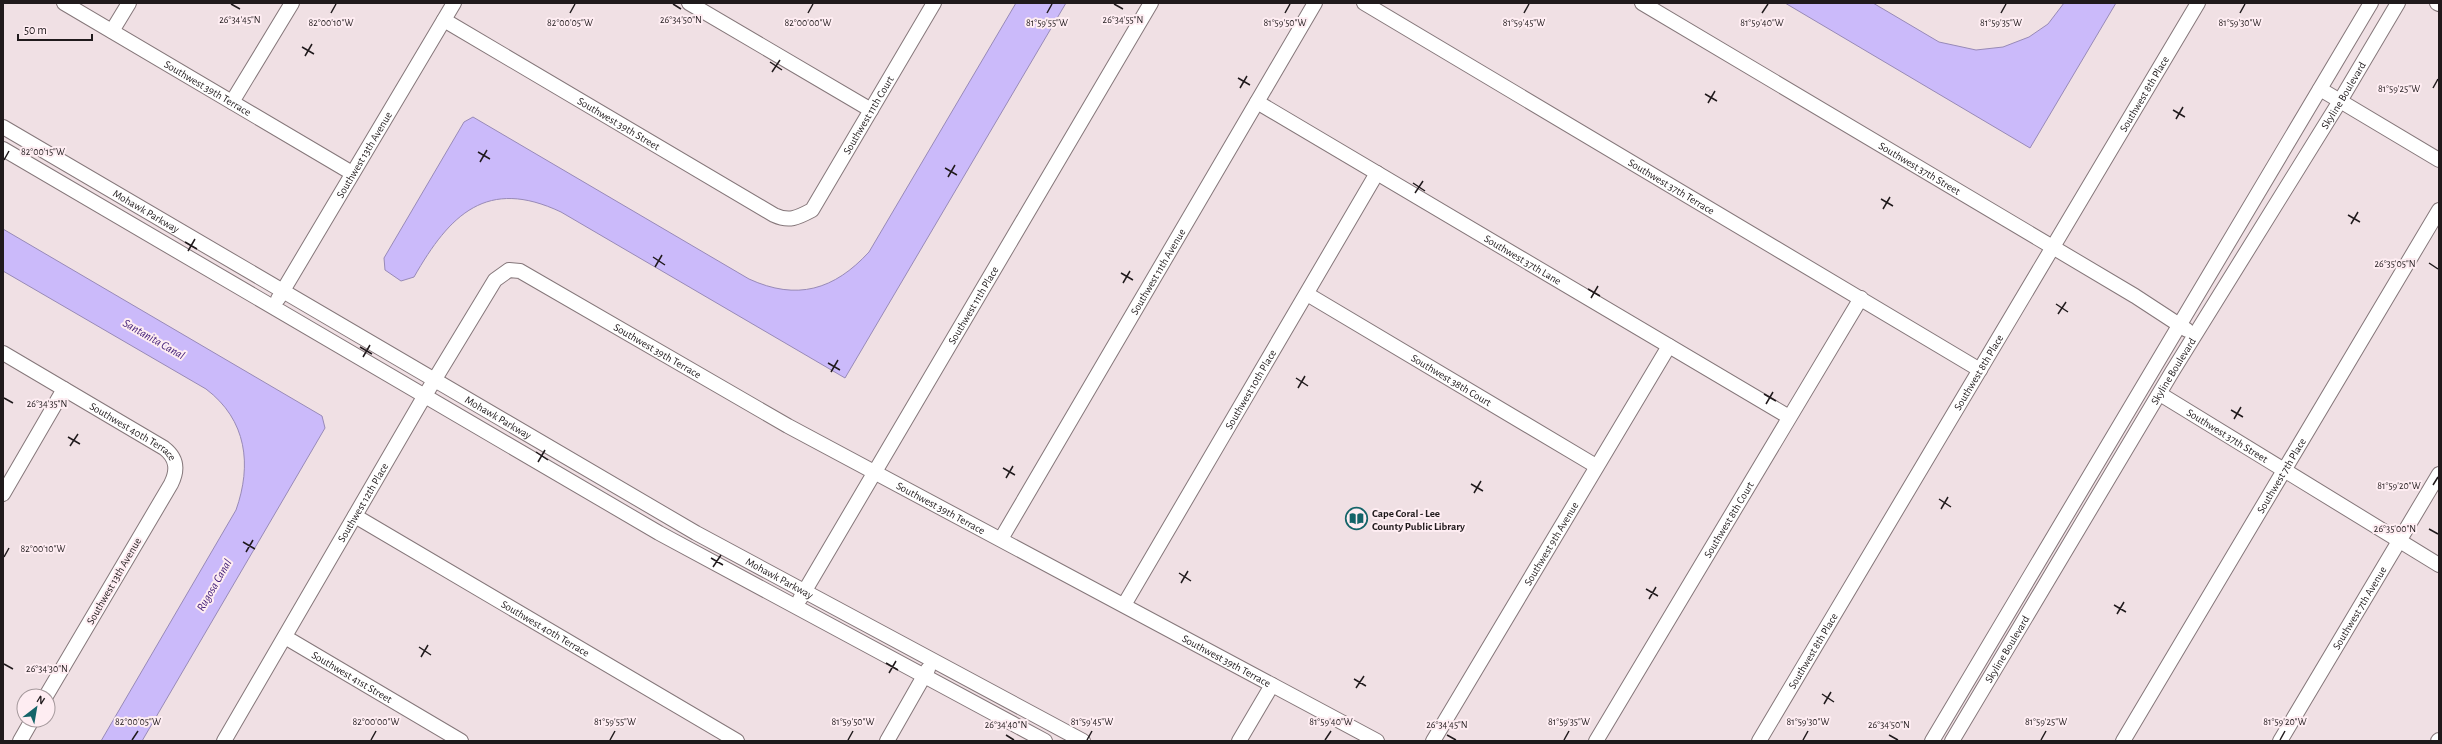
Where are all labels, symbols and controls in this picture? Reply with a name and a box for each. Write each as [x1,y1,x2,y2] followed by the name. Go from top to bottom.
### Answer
[219,15,261,25] text: 26°34'45"N
[660,15,702,25] text: 26°34'50"N
[1103,15,1143,25] text: 26°34'55"N
[18,16,92,42] scale bar
[308,18,354,28] text: 82°00'10"W
[547,18,593,28] text: 82°00'05"W
[785,18,832,28] text: 82°00'00"W
[1026,18,1068,28] text: 81°59'55"W
[1264,18,1307,28] text: 81°59'50"W
[1503,18,1545,28] text: 81°59'45"W
[1740,18,1784,28] text: 81°59'40"W
[1980,18,2022,28] text: 81°59'35"W
[2219,18,2262,28] text: 81°59'30"W
[24,24,47,36] text: 50 m
[2117,54,2171,134] street label: Southwest 8th Place
[162,58,253,118] street label: Southwest 39th Terrace
[2319,60,2368,131] street label: Skyline Boulevard
[841,73,896,156] street label: Southwest 11th Court
[2378,84,2420,94] text: 81°59'25"W
[576,95,662,152] street label: Southwest 39th Street
[334,110,394,200] street label: Southwest 13th Avenue
[1877,140,1963,197] street label: Southwest 37th Street
[21,147,65,157] text: 82°00'15"W
[1627,156,1717,216] street label: Southwest 37th Terrace
[111,187,182,235] street label: Mohawk Parkway
[1128,227,1187,316] street label: Southwest 11th Avenue
[1482,232,1563,286] street label: Southwest 37th Lane
[2374,259,2416,269] text: 26°35'05"N
[946,264,1000,346] street label: Southwest 11th Place
[121,317,187,361] water label: Santanita Canal
[612,321,703,380] street label: Southwest 39th Terrace
[1952,333,2005,412] street label: Southwest 8th Place
[2148,335,2198,406] street label: Skyline Boulevard
[1223,348,1278,431] street label: Southwest 10th Place
[1409,352,1494,408] street label: Southwest 38th Court
[463,394,534,441] street label: Mohawk Parkway
[27,399,67,409] text: 26°34'35"N
[88,400,178,462] street label: Southwest 40th Terrace
[2185,406,2270,465] street label: Southwest 37th Street
[2254,436,2308,515] street label: Southwest 7th Place
[335,461,390,544] street label: Southwest 12th Place
[1701,479,1756,560] street label: Southwest 8th Court
[895,480,987,536] street label: Southwest 39th Terrace
[2377,481,2421,491] text: 81°59'20"W
[1522,500,1580,587] street label: Southwest 9th Avenue
[1343,506,1369,532] library icon: Cape Coral - Lee County Public Library
[1372,508,1465,532] place label: Cape Coral - Lee County Public Library
[2374,524,2416,534] text: 26°35'00"N
[85,536,143,626] street label: Southwest 13th Avenue
[20,544,66,554] text: 82°00'10"W
[744,555,815,601] street label: Mohawk Parkway
[194,557,234,613] water label: Rugosa Canal
[2330,564,2388,651] street label: Southwest 7th Avenue
[499,598,591,658] street label: Southwest 40th Terrace
[1786,611,1839,691] street label: Southwest 8th Place
[1983,613,2031,685] street label: Skyline Boulevard
[1180,632,1273,689] street label: Southwest 39th Terrace
[310,649,395,705] street label: Southwest 41st Street
[26,664,68,674] text: 26°34'30"N
[16,688,56,728] north arrow
[35,693,47,707] text: N
[115,717,161,727] text: 82°00'05"W
[353,717,400,727] text: 82°00'00"W
[594,717,636,727] text: 81°59'55"W
[832,717,875,727] text: 81°59'50"W
[1071,717,1113,727] text: 81°59'45"W
[1309,717,1353,727] text: 81°59'40"W
[1548,717,1590,727] text: 81°59'35"W
[1787,717,1830,727] text: 81°59'30"W
[2025,717,2067,727] text: 81°59'25"W
[2263,717,2307,727] text: 81°59'20"W
[985,720,1027,730] text: 26°34'40"N
[1426,720,1468,730] text: 26°34'45"N
[1868,720,1910,730] text: 26°34'50"N

